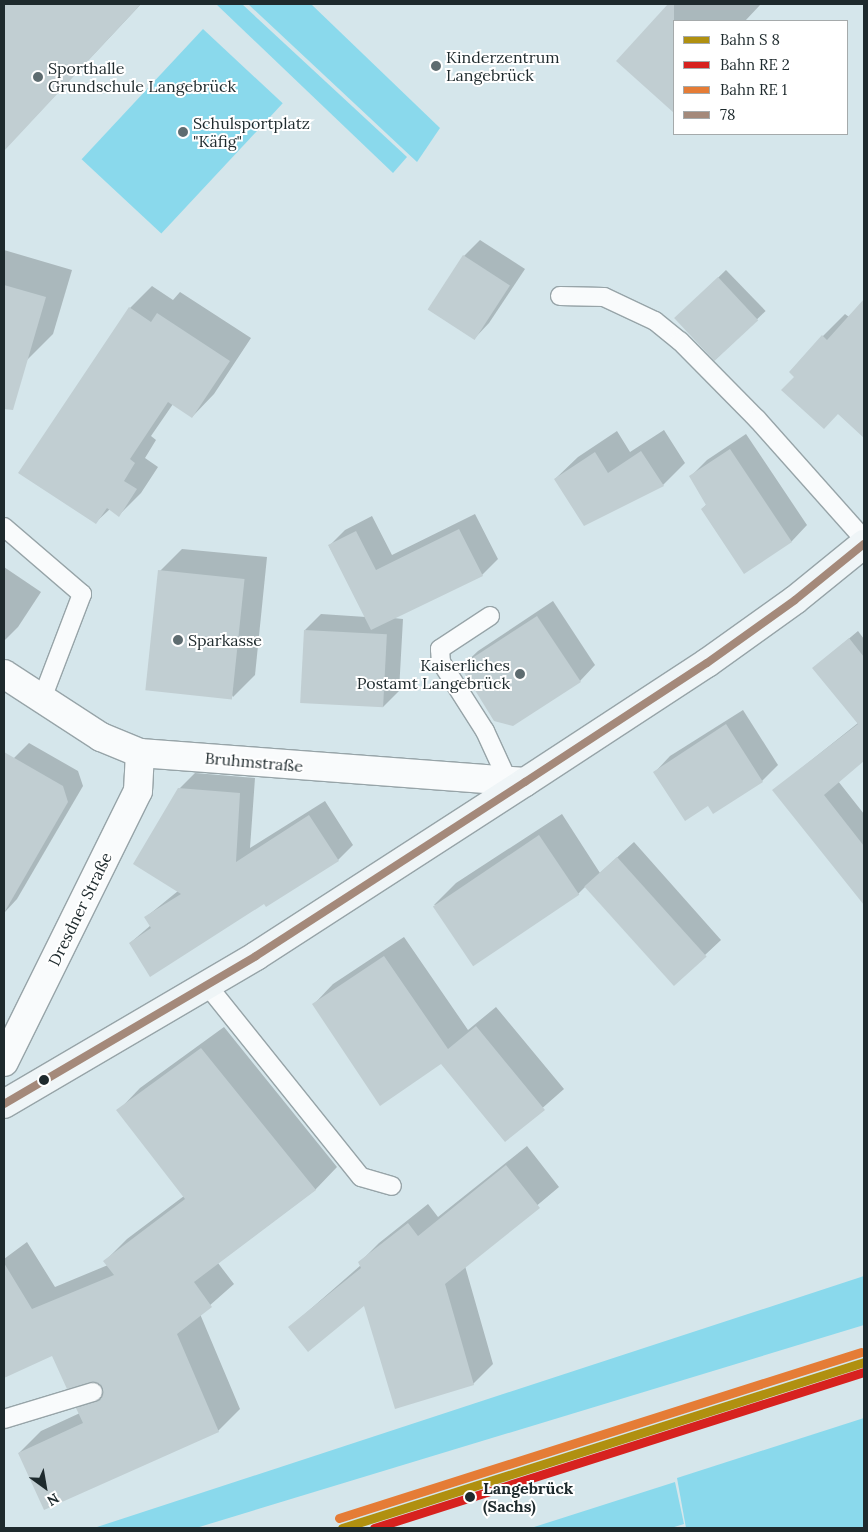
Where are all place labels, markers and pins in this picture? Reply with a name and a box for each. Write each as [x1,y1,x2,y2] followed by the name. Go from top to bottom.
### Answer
[446,47,560,85] place label: Kinderzentrum Langebrück
[48,58,236,96] place label: Sporthalle Grundschule Langebrück
[430,60,442,72] marker: Kinderzentrum Langebrück
[32,71,44,83] marker: Sporthalle Grundschule Langebrück
[193,113,310,151] place label: Schulsportplatz "Käfig"
[177,126,189,138] marker: Schulsportplatz "Käfig"
[188,630,262,650] place label: Sparkasse
[172,634,184,646] marker: Sparkasse
[357,655,510,693] place label: Kaiserliches Postamt Langebrück
[514,668,526,680] marker: Kaiserliches Postamt Langebrück
[39,1075,49,1085] unlabelled marker
[483,1478,573,1516] place label: Langebrück (Sachs)
[461,1488,479,1506] marker: Langebrück (Sachs)

